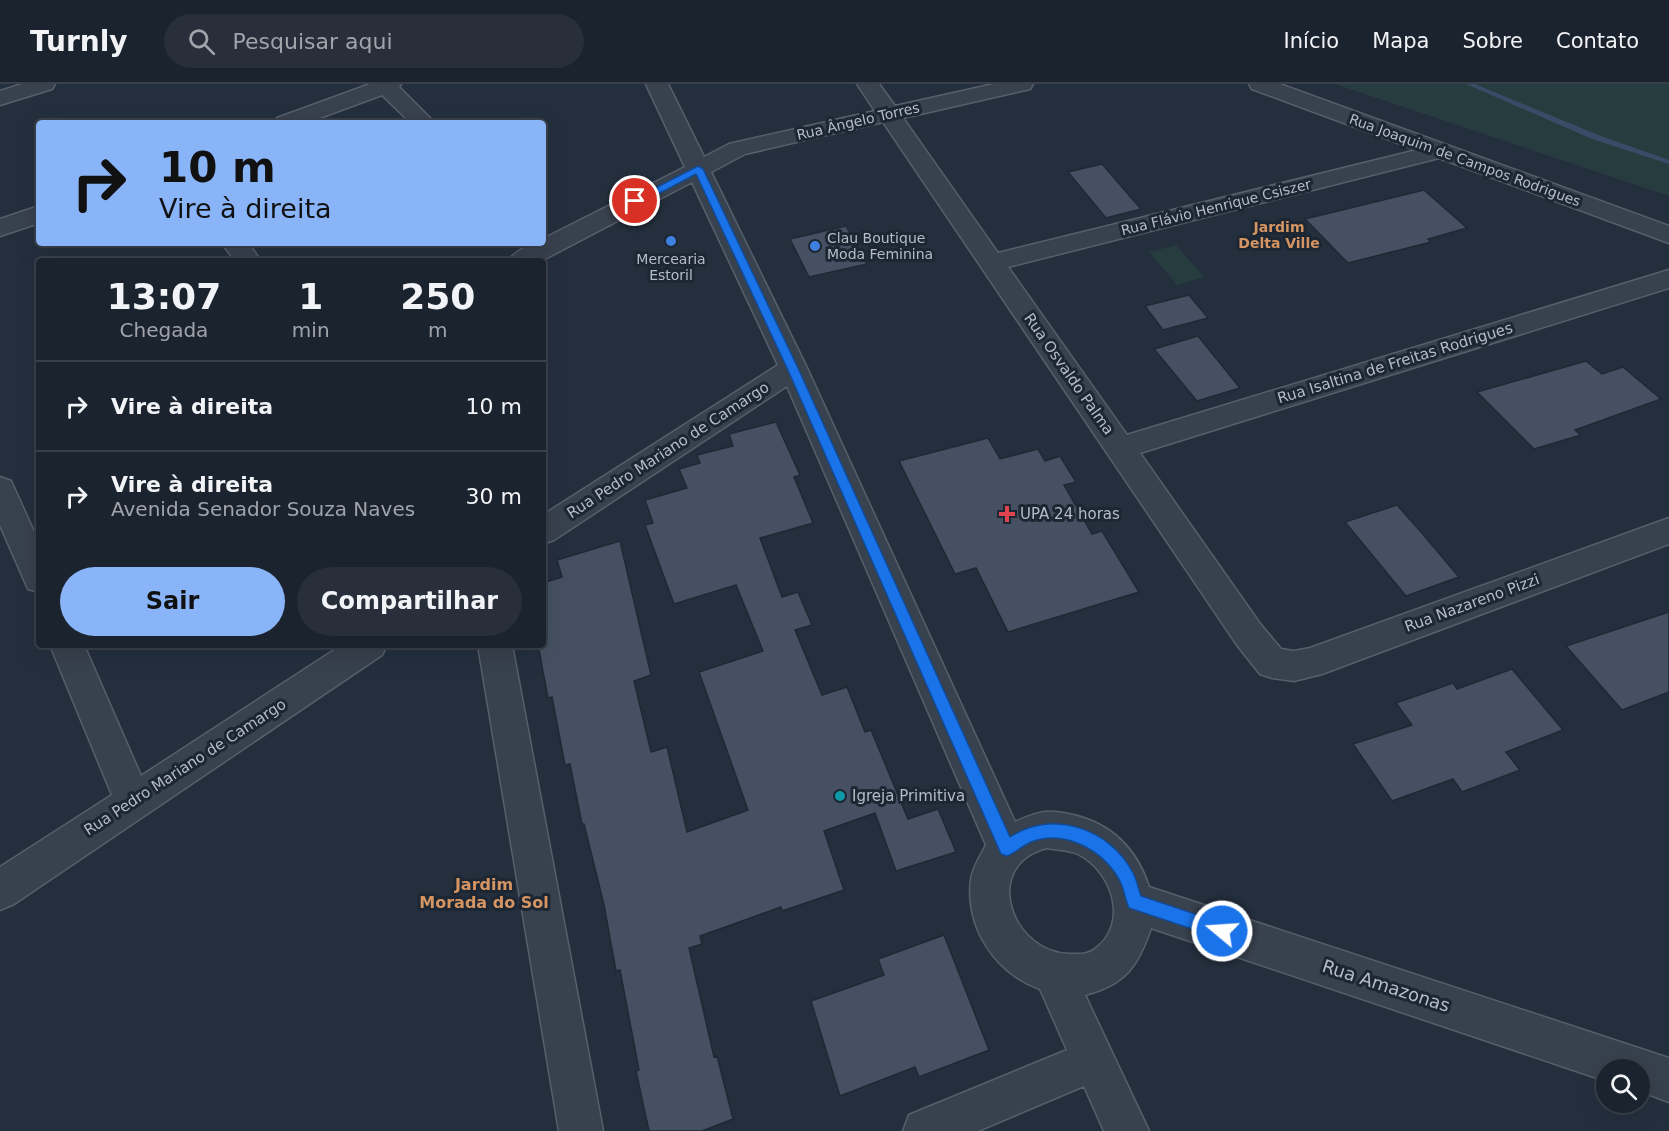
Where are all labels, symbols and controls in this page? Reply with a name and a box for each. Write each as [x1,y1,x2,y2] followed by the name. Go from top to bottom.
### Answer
[164,14,584,68] search box
[30,25,128,58] text: Turnly
[185,25,218,58] icon: search
[233,29,393,54] text: Pesquisar aqui
[1284,29,1339,53] text: Início
[1372,29,1429,53] text: Mapa
[1462,29,1523,53] text: Sobre
[1556,29,1639,53] text: Contato
[795,98,921,143] street label: Rua Ângelo Torres
[1347,111,1583,209] street label: Rua Joaquim de Campos Rodrigues
[159,143,276,192] text: 10 m
[60,144,138,222] icon: right
[609,175,660,226] pin
[1119,176,1313,238] street label: Rua Flávio Henrique Csiszer
[618,184,651,217] icon: arrive
[159,193,332,224] text: Vire à direita
[1238,219,1320,251] district label: Jardim Delta Ville
[827,230,933,262] place label: Clau Boutique Moda Feminina
[664,234,678,248] marker: Mercearia Estoril
[808,239,822,253] marker: Clau Boutique Moda Feminina
[636,251,706,283] place label: Mercearia Estoril
[107,276,221,317] text: 13:07
[298,276,323,317] text: 1
[400,276,475,317] text: 250
[1020,310,1118,438] street label: Rua Osvaldo Palma
[119,318,208,342] text: Chegada
[292,318,330,342] text: min
[428,318,448,342] text: m
[1275,319,1515,407] street label: Rua Isaltina de Freitas Rodrigues
[564,378,772,522] street label: Rua Pedro Mariano de Camargo
[60,390,93,423] icon: right
[111,394,273,419] text: Vire à direita
[466,394,522,419] text: 10 m
[111,472,273,497] text: Vire à direita
[60,480,93,513] icon: right
[466,484,522,509] text: 30 m
[111,497,415,521] text: Avenida Senador Souza Naves
[998,505,1016,523] marker: UPA 24 horas
[1020,505,1120,523] place label: UPA 24 horas
[60,567,285,636] button: Sair
[297,567,522,636] button: Compartilhar
[1402,570,1542,636] street label: Rua Nazareno Pizzi
[81,695,289,839] street label: Rua Pedro Mariano de Camargo
[852,787,965,805] place label: Igreja Primitiva
[833,789,847,803] marker: Igreja Primitiva
[419,875,549,912] district label: Jardim Morada do Sol
[1190,899,1254,963] position arrow
[1320,955,1453,1016] street label: Rua Amazonas
[1596,1059,1650,1113] map controls
[1596,1059,1650,1113] button: search

